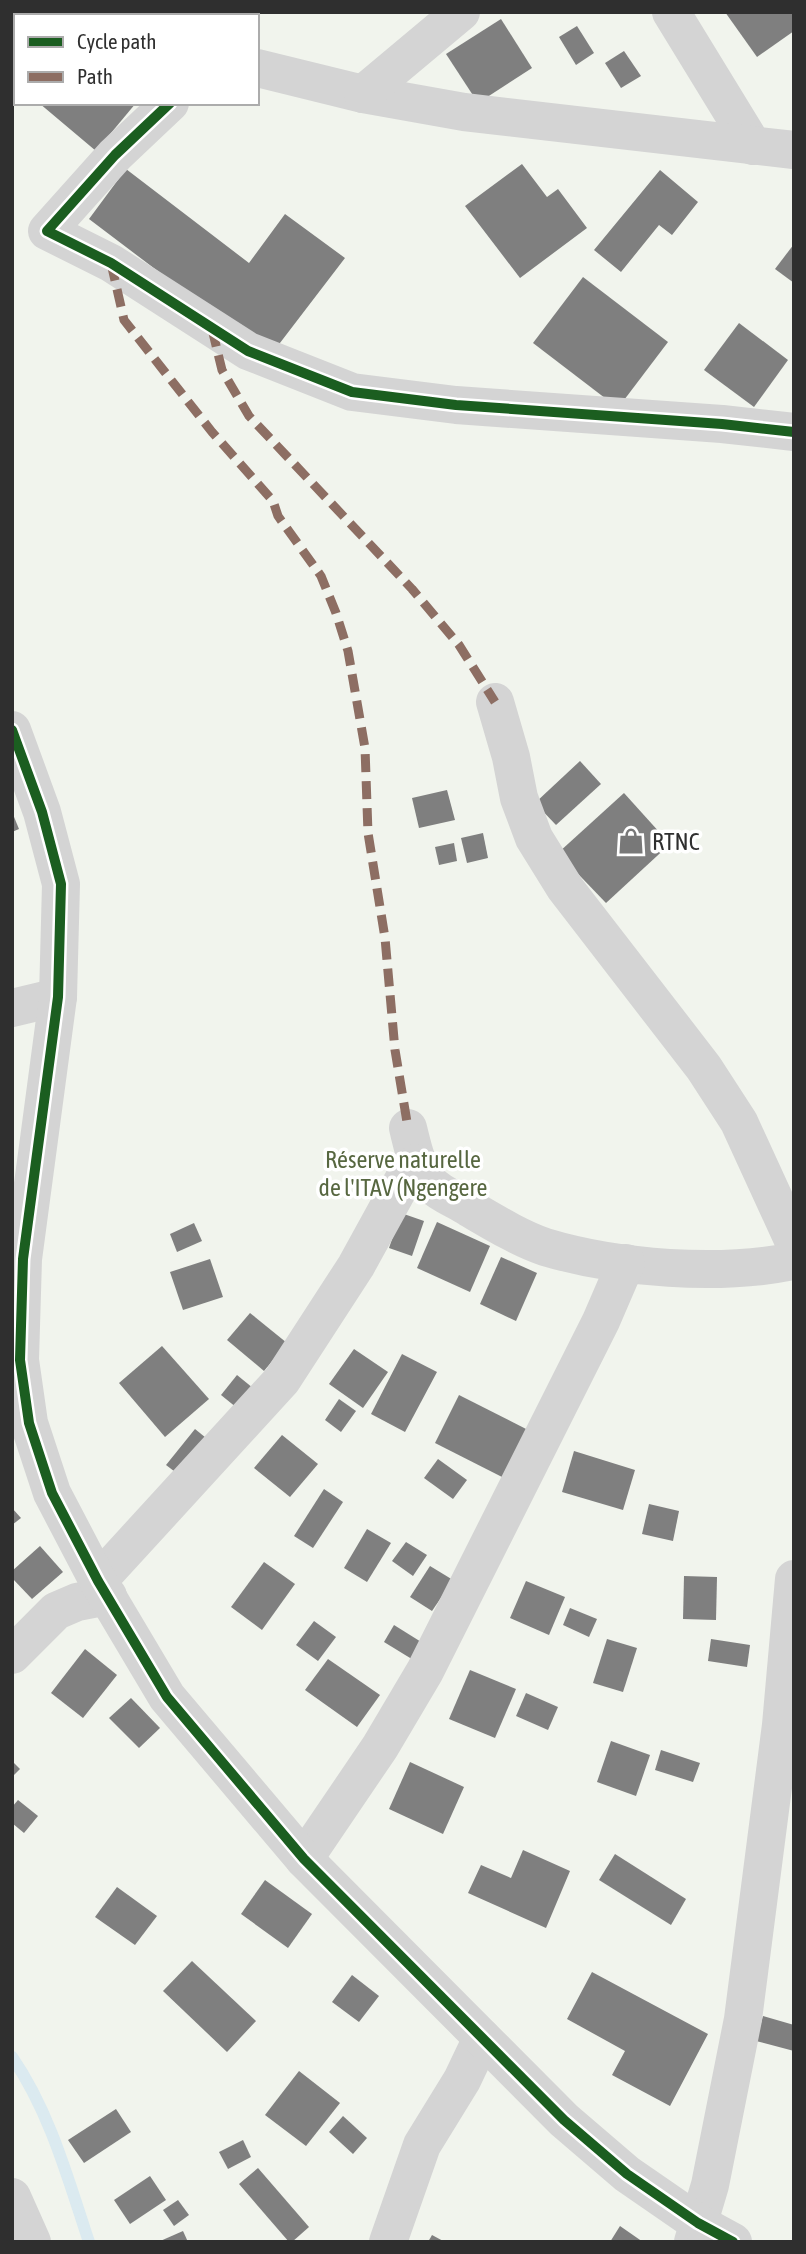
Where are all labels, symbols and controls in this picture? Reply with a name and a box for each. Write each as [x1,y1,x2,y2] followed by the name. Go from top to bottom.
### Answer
[14,14,259,105] legend
[77,29,156,53] text: Cycle path
[77,64,113,88] text: Path
[616,826,646,856] shop icon: RTNC
[652,828,700,855] place label: RTNC
[319,1146,487,1201] park label: Réserve naturelle de l'ITAV (Ngengere

